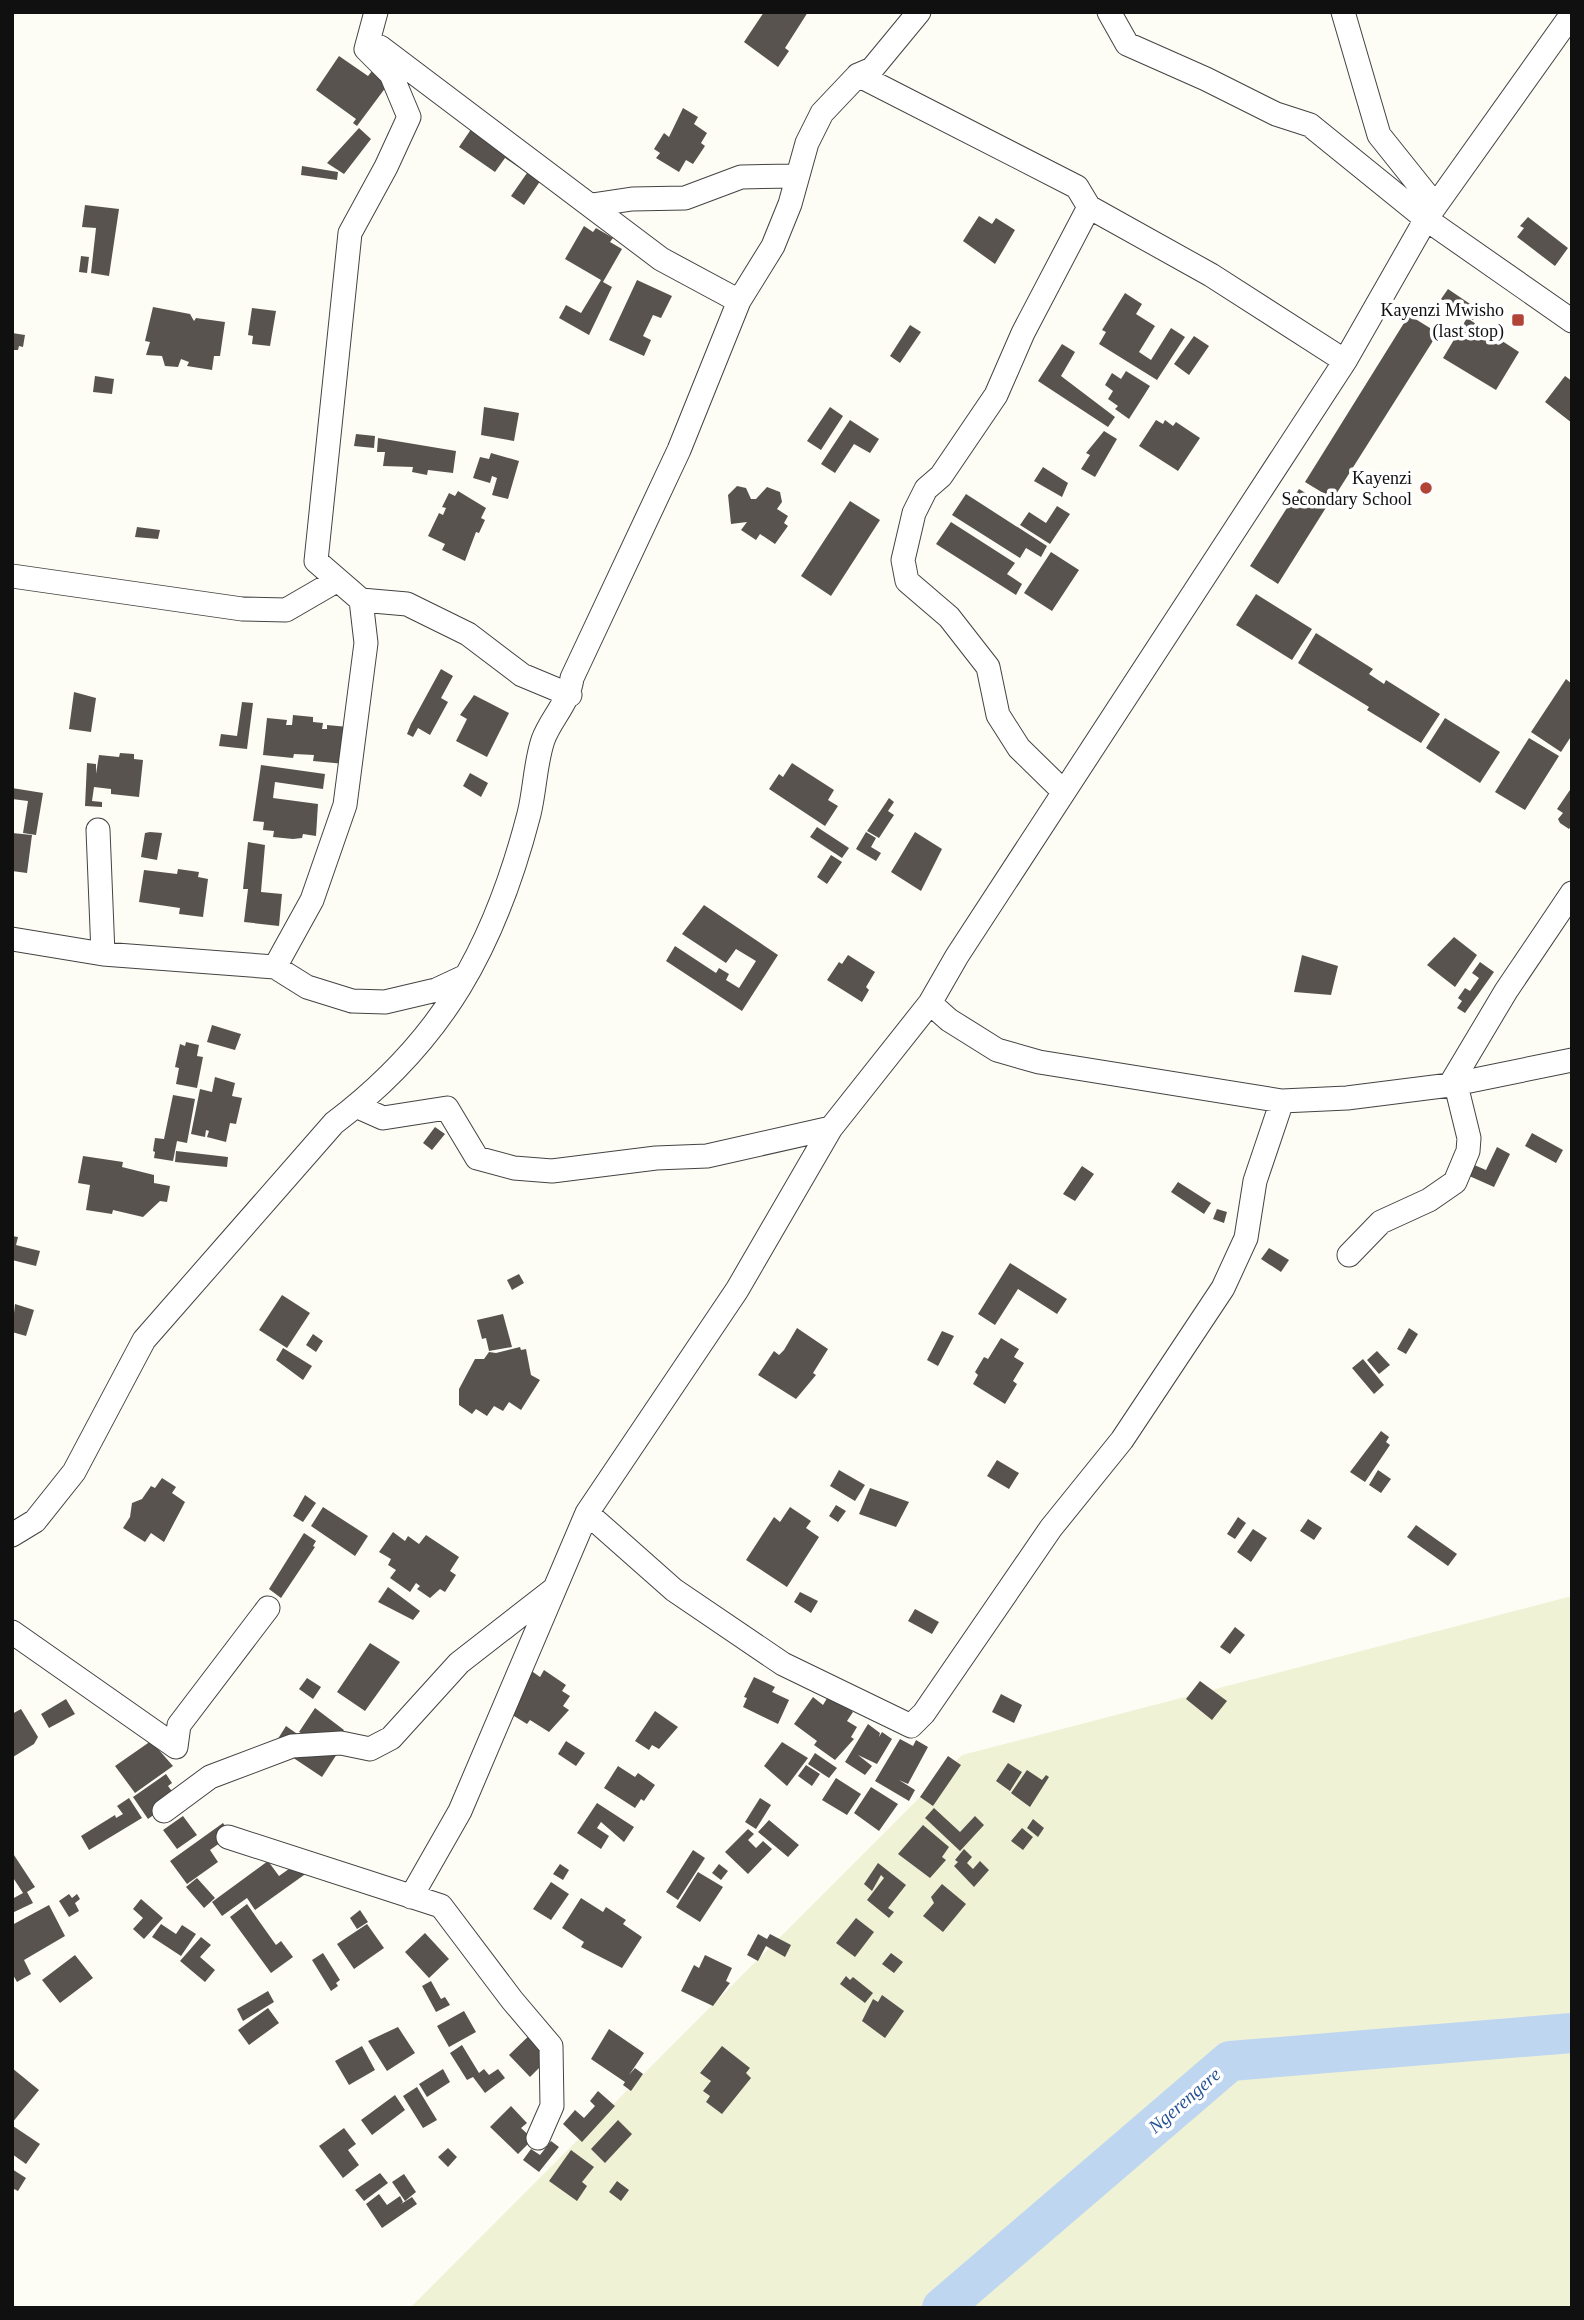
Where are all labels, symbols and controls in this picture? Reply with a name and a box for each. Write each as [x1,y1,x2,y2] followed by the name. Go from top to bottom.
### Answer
[1381,300,1504,342] place label: Kayenzi Mwisho (last stop)
[1510,312,1526,328] marker: Kayenzi Mwisho (last stop)
[1282,468,1412,509] place label: Kayenzi Secondary School
[1418,480,1434,496] marker: Kayenzi Secondary School
[1143,2063,1225,2138] water label: Ngerengere

